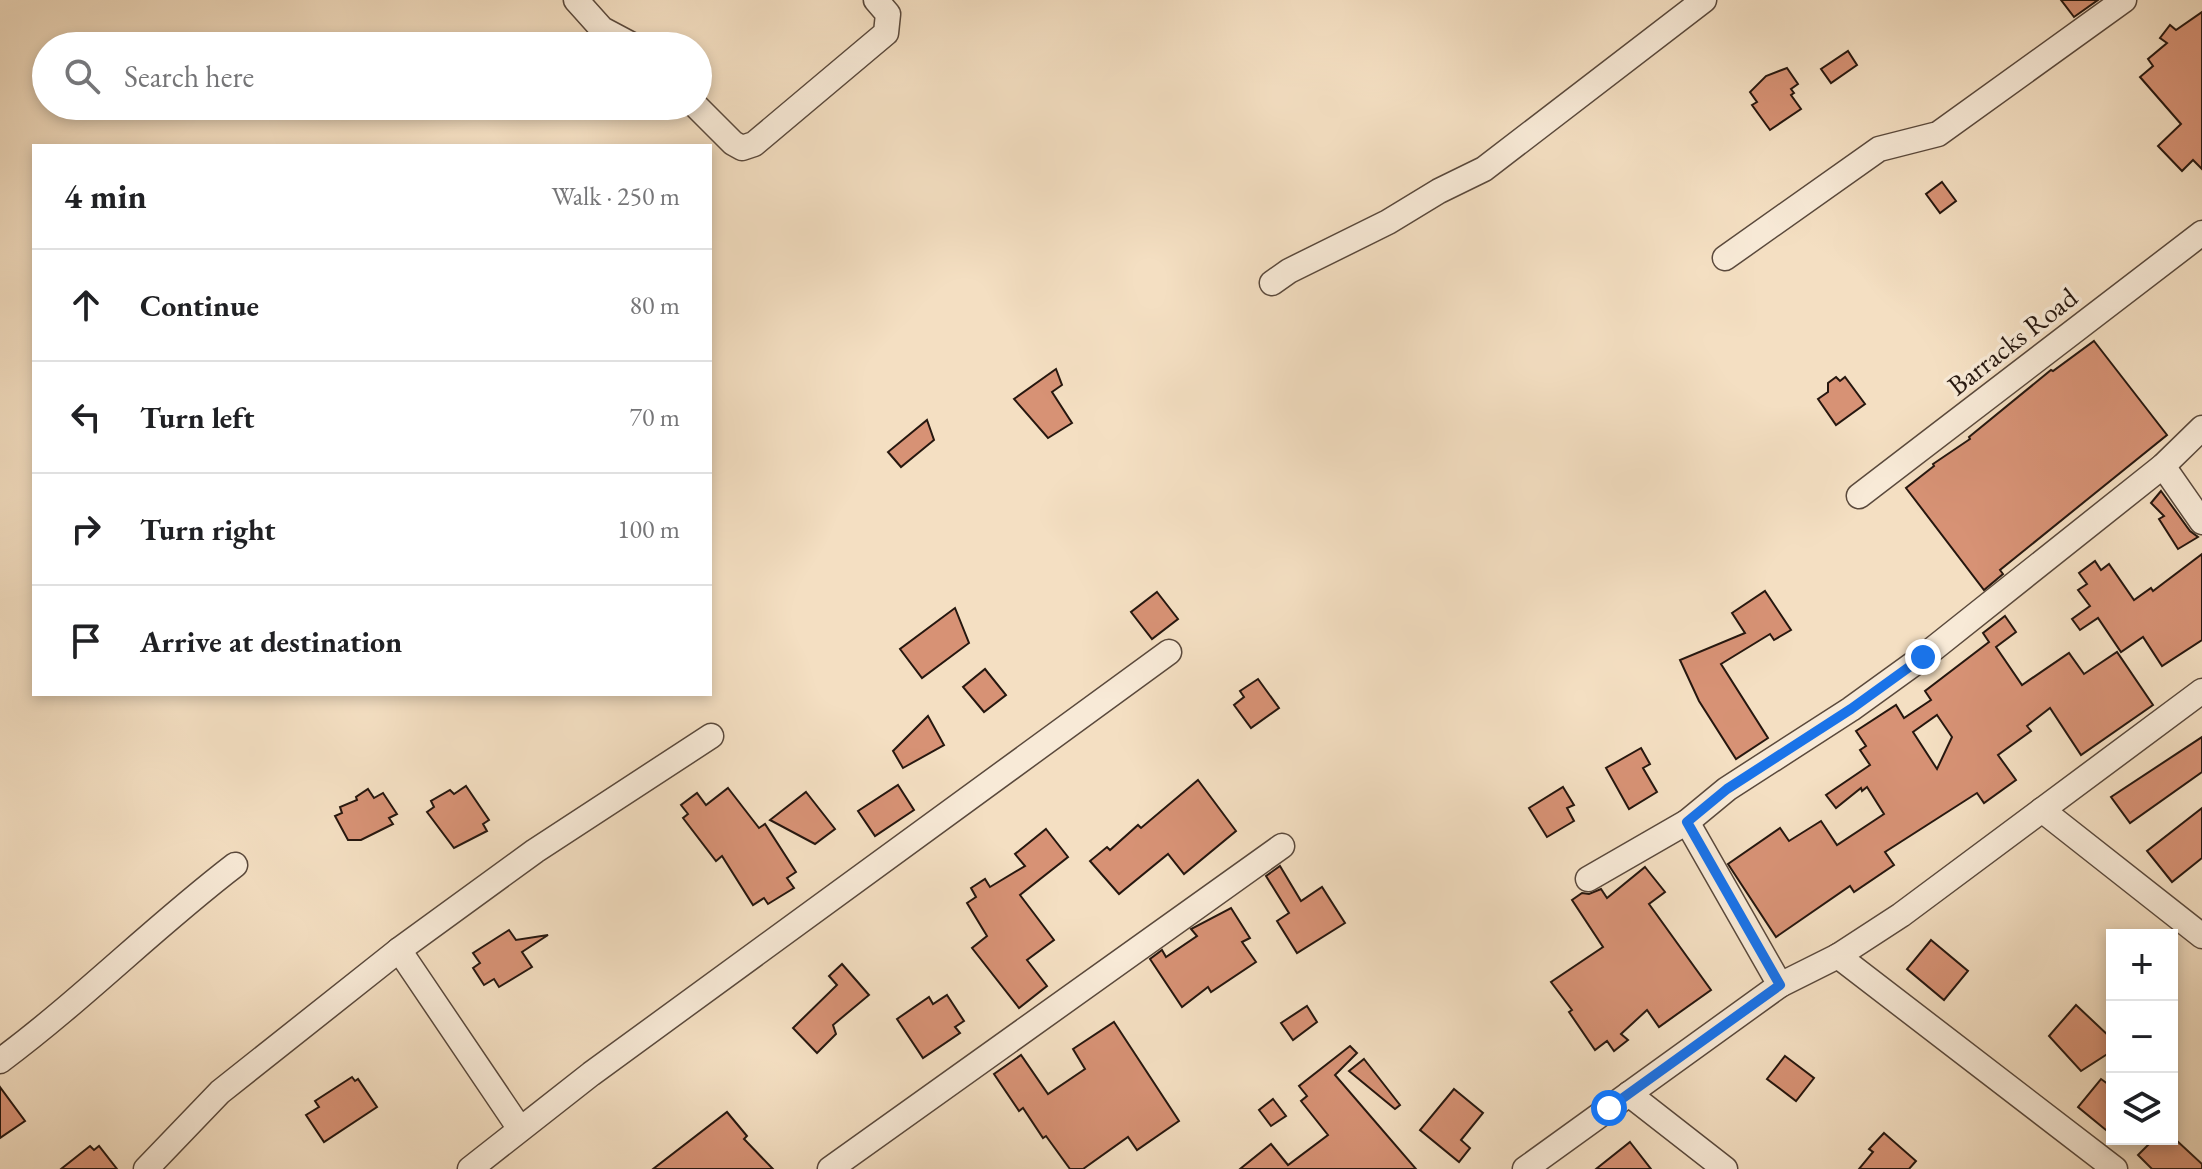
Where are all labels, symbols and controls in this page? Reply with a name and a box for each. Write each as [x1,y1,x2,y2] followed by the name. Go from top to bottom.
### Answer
[32,32,712,120] search box
[60,54,104,98] icon: search
[124,57,254,96] text: Search here
[64,174,147,218] text: 4 min
[552,179,680,213] text: Walk · 250 m
[1940,279,2085,403] street label: Barracks Road
[64,283,108,327] icon: ahead
[140,286,259,325] text: Continue
[630,288,680,322] text: 80 m
[64,395,108,439] icon: left
[140,398,254,437] text: Turn left
[630,400,680,434] text: 70 m
[64,507,108,551] icon: right
[140,510,276,549] text: Turn right
[617,512,680,546] text: 100 m
[64,619,108,663] icon: arrive
[140,622,402,661] text: Arrive at destination
[1905,639,1941,675] route end
[2106,929,2178,1145] map controls
[2106,929,2178,1001] button: +
[2106,1001,2178,1073] button: −
[2106,1073,2178,1145] button: layers
[1591,1090,1627,1126] route start

